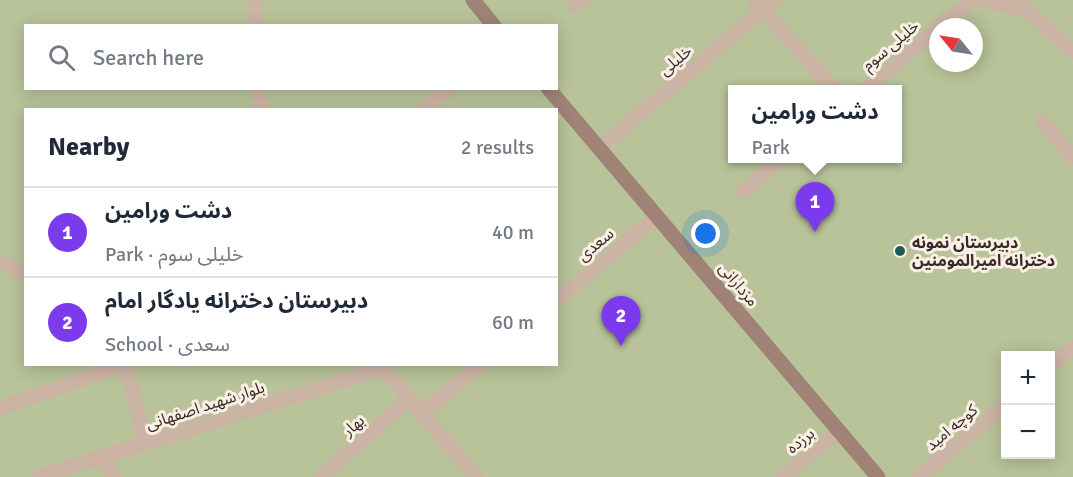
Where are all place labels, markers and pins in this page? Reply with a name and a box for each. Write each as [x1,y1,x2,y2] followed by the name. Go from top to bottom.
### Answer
[796,182,834,232] pin: 1
[912,233,1055,271] place label: دبیرستان نمونه دخترانه امیرالمومنین
[893,244,907,258] marker: دبیرستان نمونه دخترانه امیرالمومنین
[602,296,640,346] pin: 2

